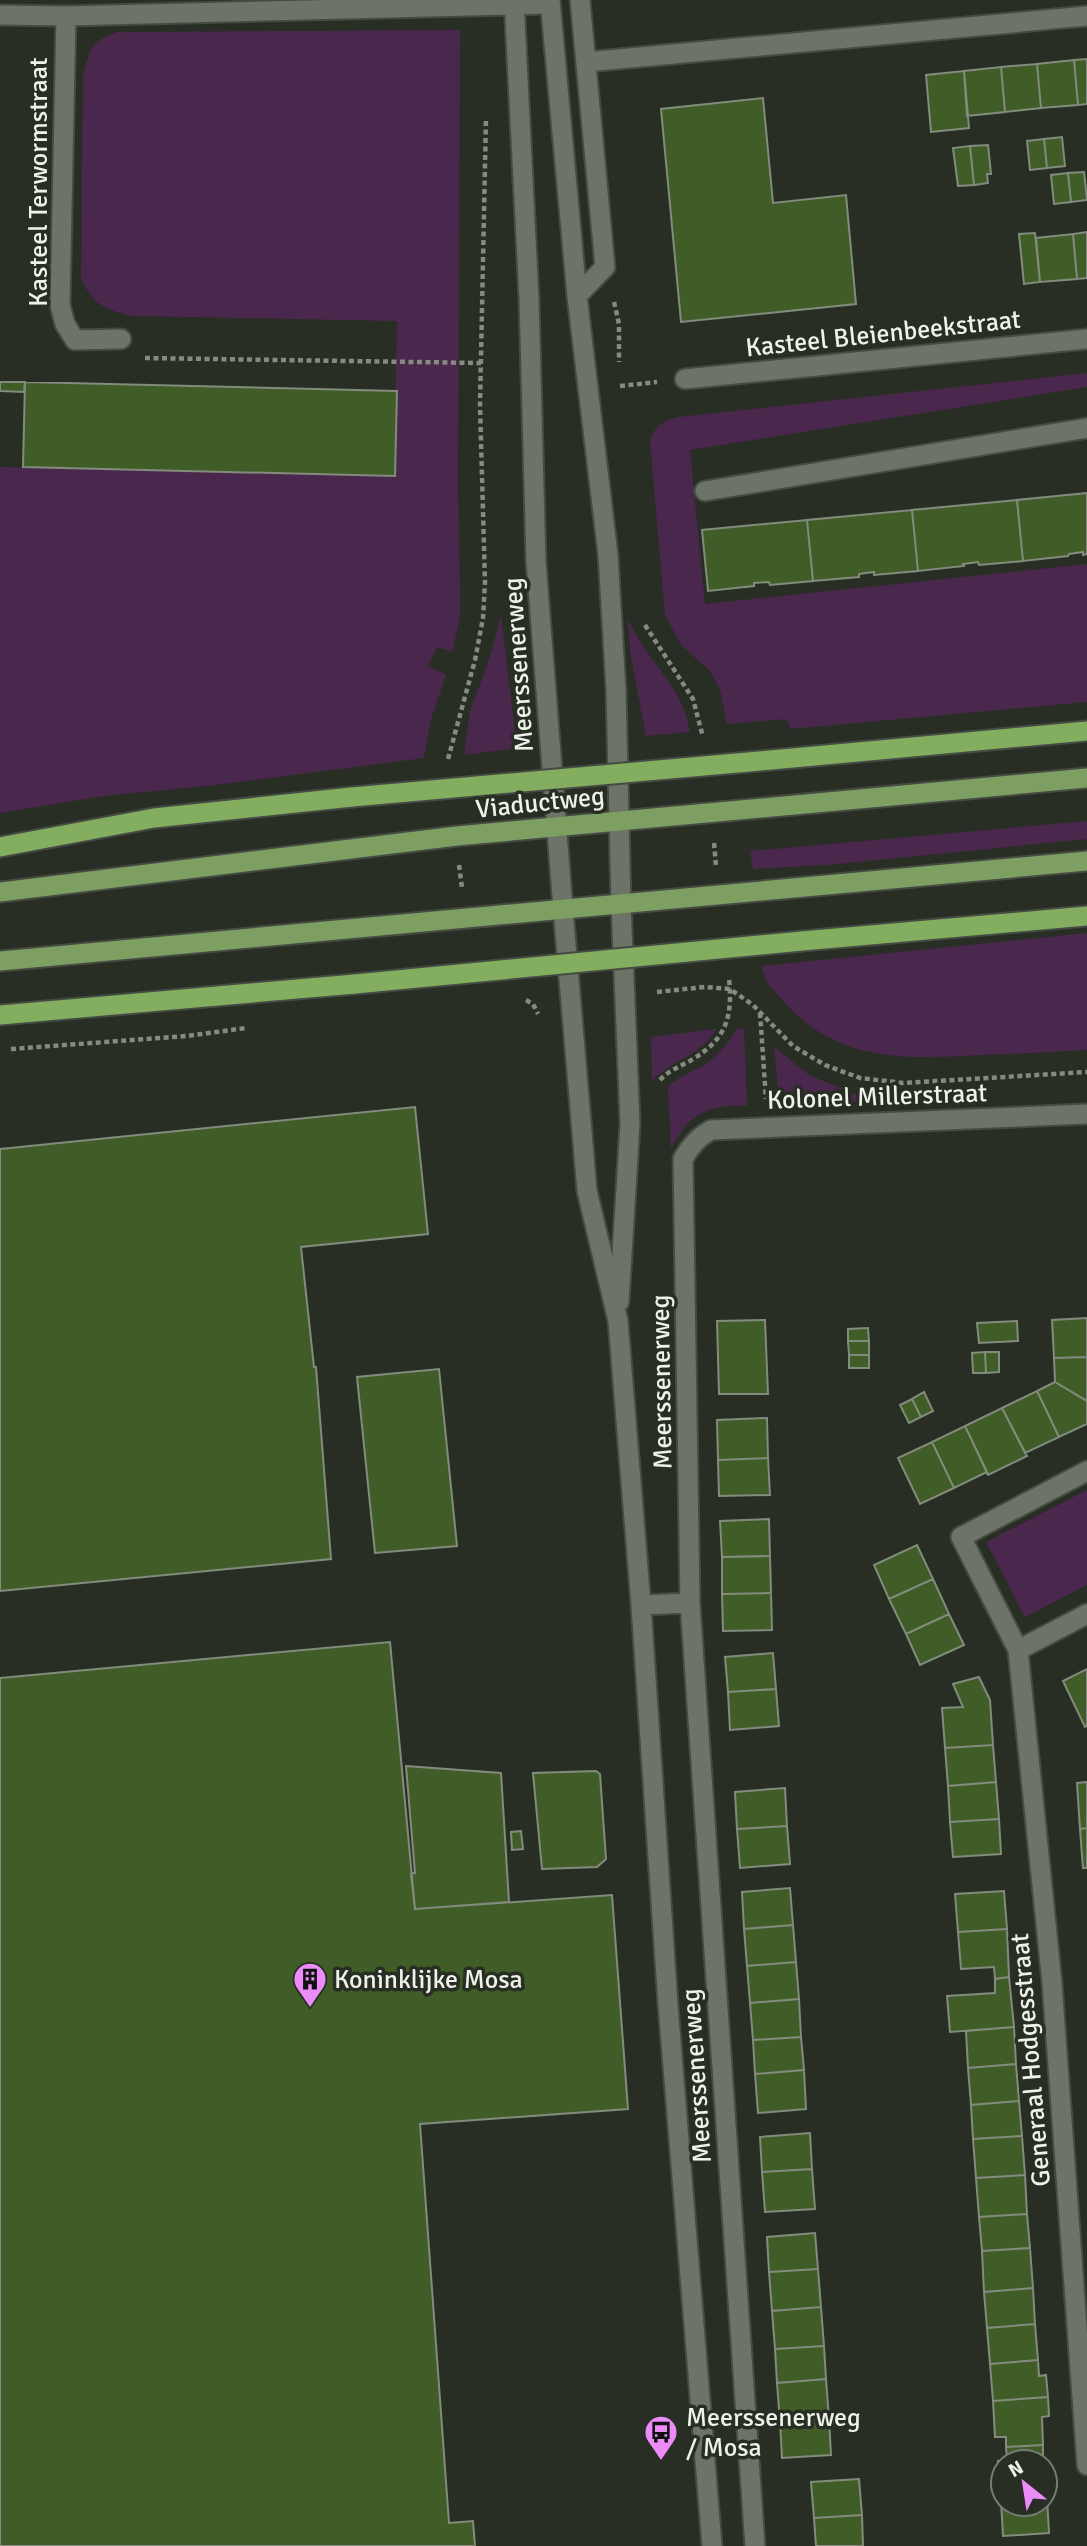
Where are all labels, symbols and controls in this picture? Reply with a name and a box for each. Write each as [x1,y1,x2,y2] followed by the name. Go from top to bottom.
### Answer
[23,57,55,307] street label: Kasteel Terwormstraat
[744,304,1022,364] street label: Kasteel Bleienbeekstraat
[497,577,541,753] street label: Meerssenerweg
[474,780,606,826] street label: Viaductweg
[766,1077,988,1117] street label: Kolonel Millerstraat
[644,1294,680,1470] street label: Meerssenerweg
[1004,1932,1058,2188] street label: Generaal Hodgesstraat
[291,1960,329,2009] building icon: Koninklijke Mosa
[334,1964,523,1996] place label: Koninklijke Mosa
[675,1988,719,2164] street label: Meerssenerweg
[686,2402,861,2464] place label: Meerssenerweg / Mosa
[642,2413,680,2462] bus stop icon: Meerssenerweg / Mosa
[989,2448,1059,2518] north arrow
[1004,2455,1028,2483] text: N

